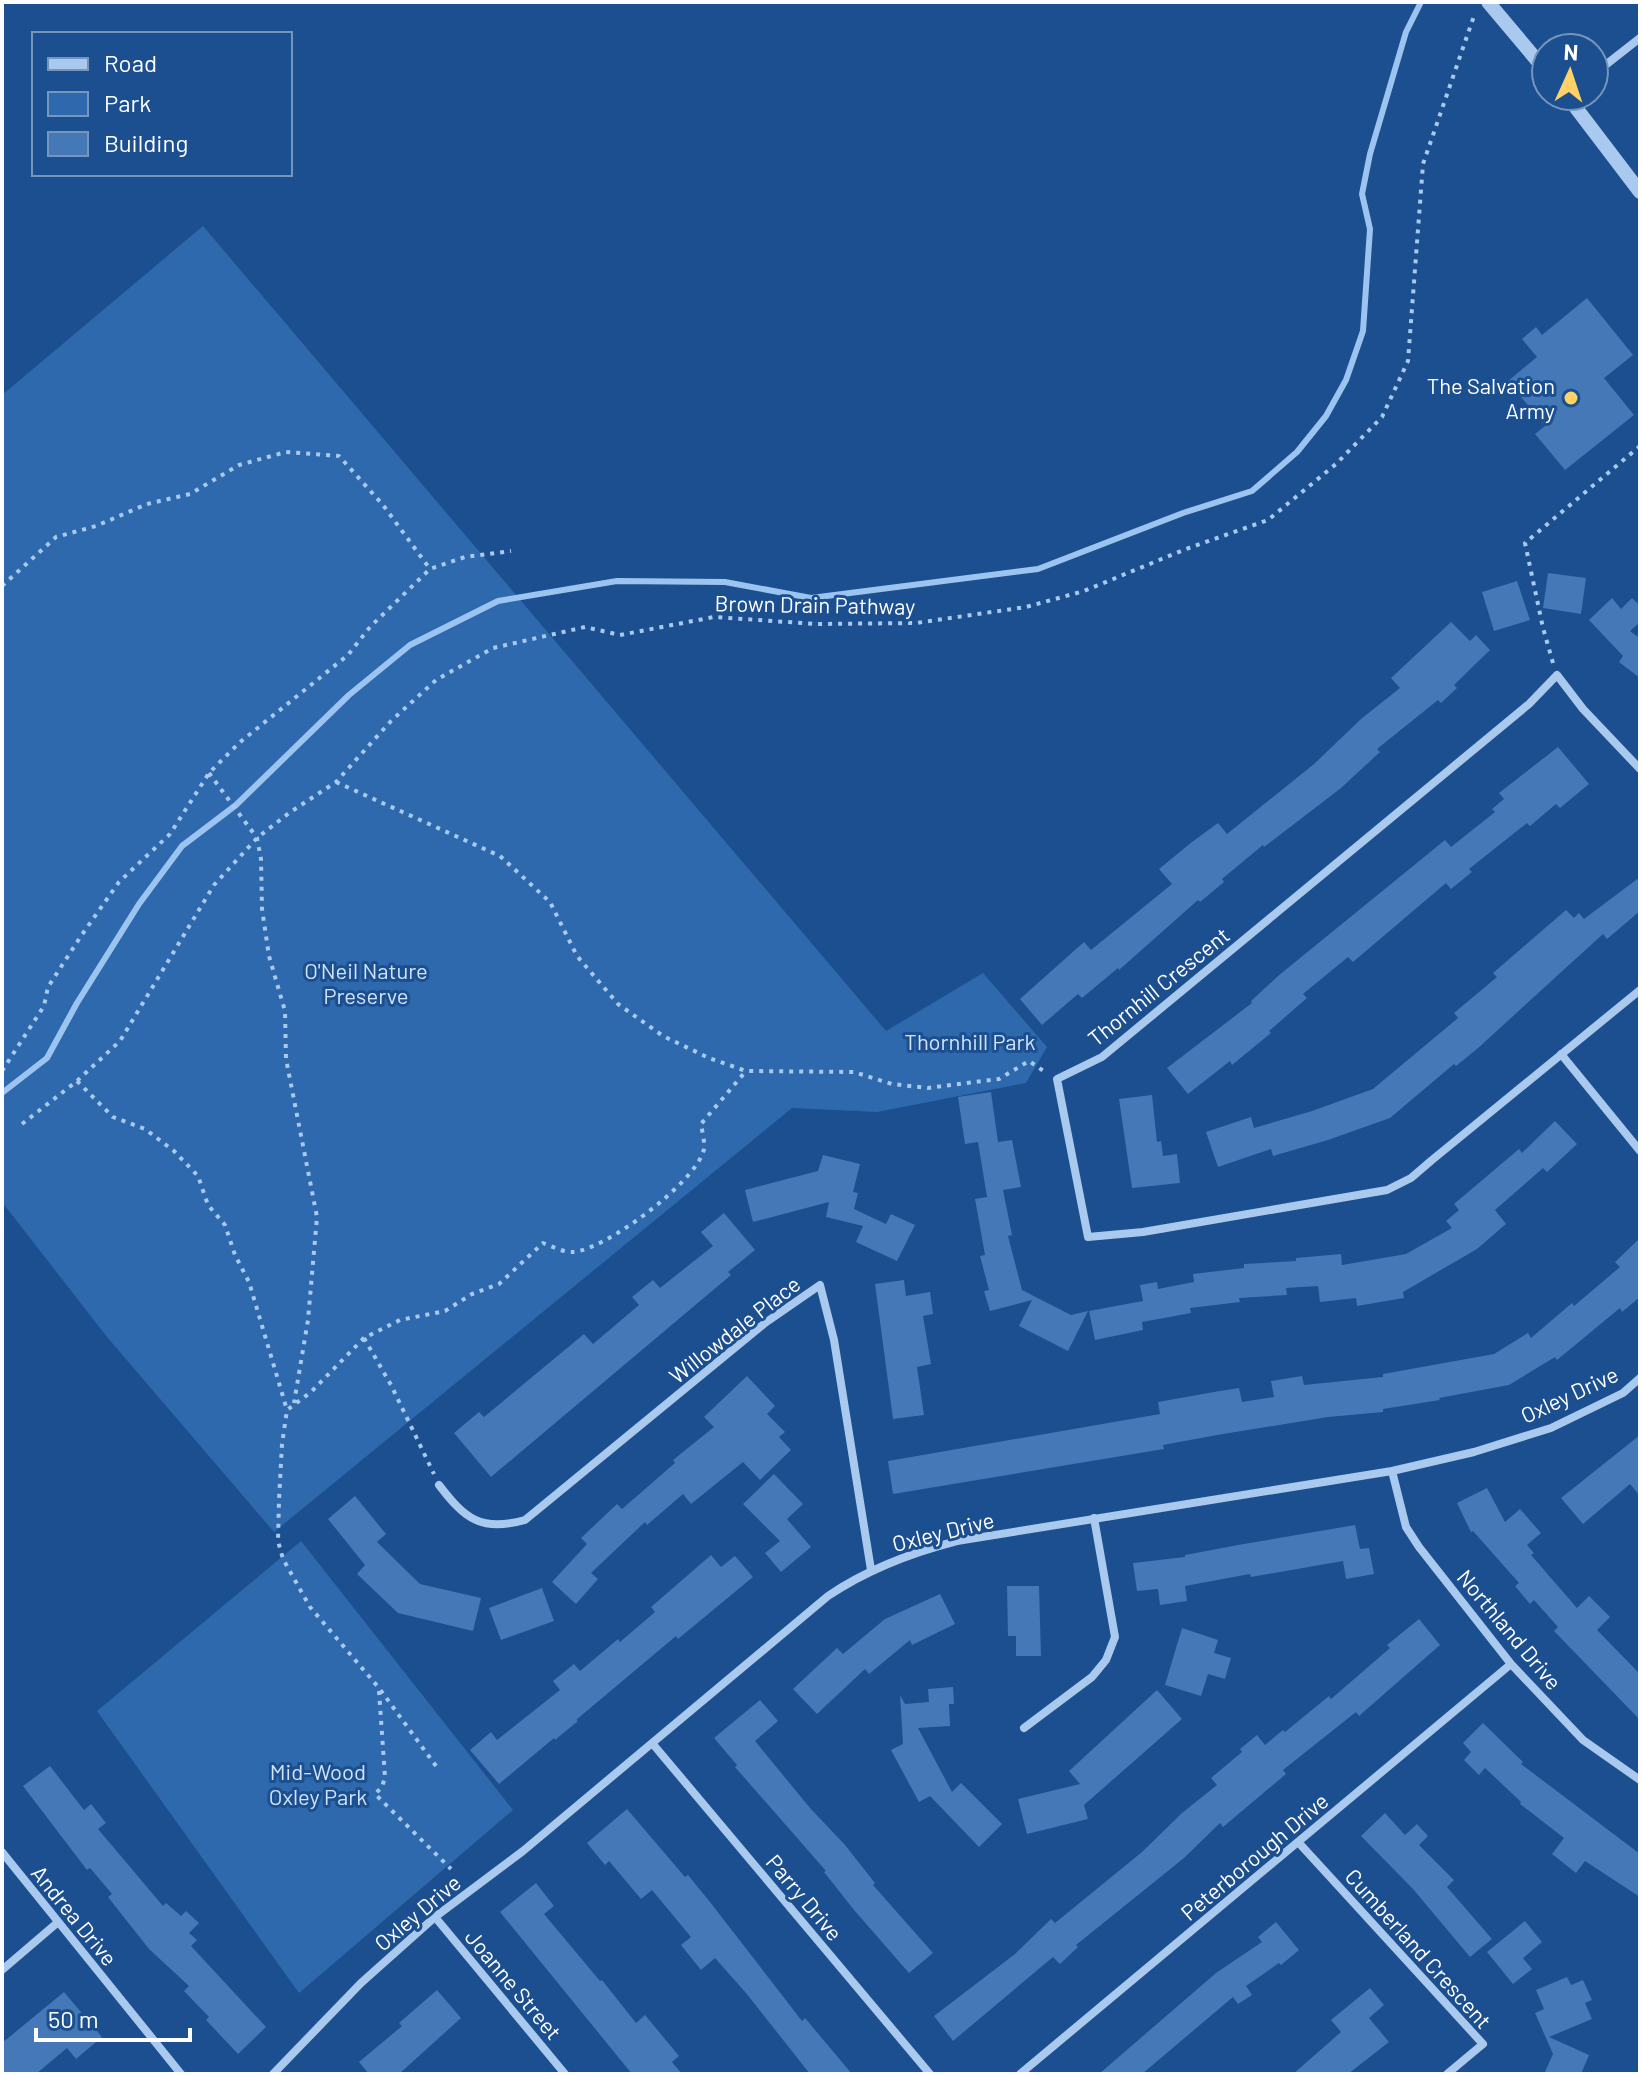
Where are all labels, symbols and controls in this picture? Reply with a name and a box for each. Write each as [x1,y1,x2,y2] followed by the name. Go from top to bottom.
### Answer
[32,32,292,176] legend
[1530,32,1610,112] north arrow
[1563,38,1579,64] text: N
[104,48,157,77] text: Road
[104,88,151,117] text: Park
[104,128,188,157] text: Building
[1427,372,1555,423] place label: The Salvation Army
[1562,389,1580,407] marker: The Salvation Army
[714,589,916,619] street label: Brown Drain Pathway
[1082,921,1234,1051] street label: Thornhill Crescent
[304,957,428,1008] park label: O'Neil Nature Preserve
[904,1028,1036,1054] park label: Thornhill Park
[663,1270,805,1388] street label: Willowdale Place
[1516,1360,1622,1428] street label: Oxley Drive
[889,1506,997,1556] street label: Oxley Drive
[1452,1564,1568,1694] street label: Northland Drive
[269,1758,367,1809] park label: Mid-Wood Oxley Park
[1175,1787,1333,1925] street label: Peterborough Drive
[761,1849,849,1945] street label: Parry Drive
[27,1860,123,1970] street label: Andrea Drive
[1341,1863,1497,2033] street label: Cumberland Crescent
[369,1869,465,1955] street label: Oxley Drive
[460,1924,568,2044] street label: Joanne Street
[36,1992,190,2042] scale bar
[48,2004,99,2033] text: 50 m

